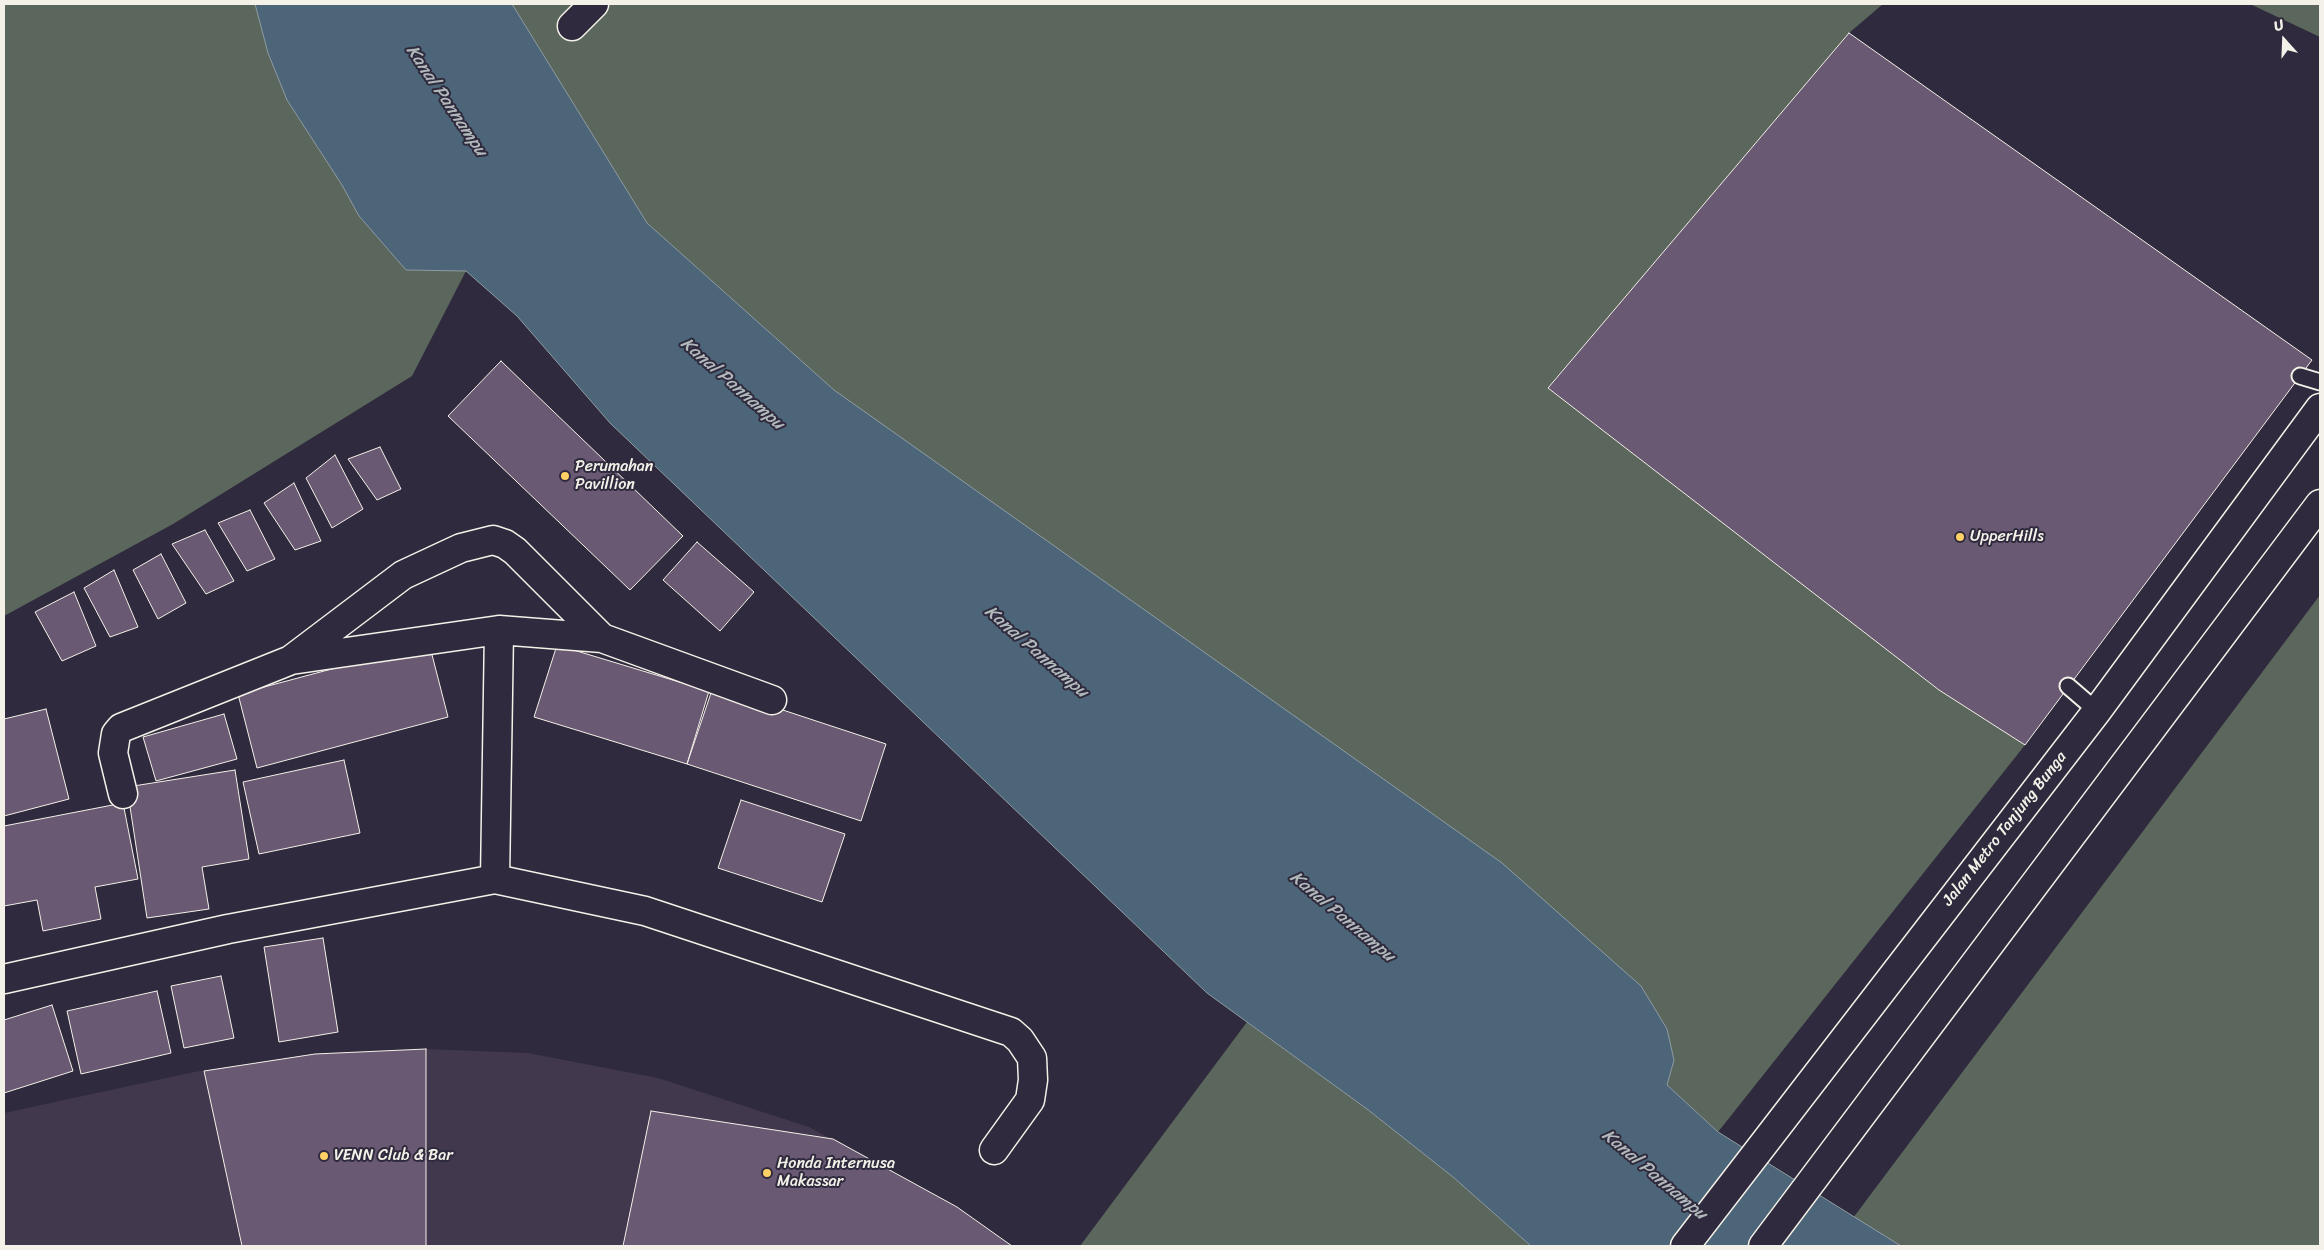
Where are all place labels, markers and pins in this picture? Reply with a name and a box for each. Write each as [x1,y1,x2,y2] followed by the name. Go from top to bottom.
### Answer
[575,457,653,495] place label: Perumahan Pavillion
[559,470,571,482] marker: Perumahan Pavillion
[1970,527,2044,547] place label: UpperHills
[1954,531,1966,543] marker: UpperHills
[334,1146,453,1166] place label: VENN Club & Bar
[318,1150,330,1162] marker: VENN Club & Bar
[777,1154,895,1192] place label: Honda Internusa Makassar
[761,1167,773,1179] marker: Honda Internusa Makassar

